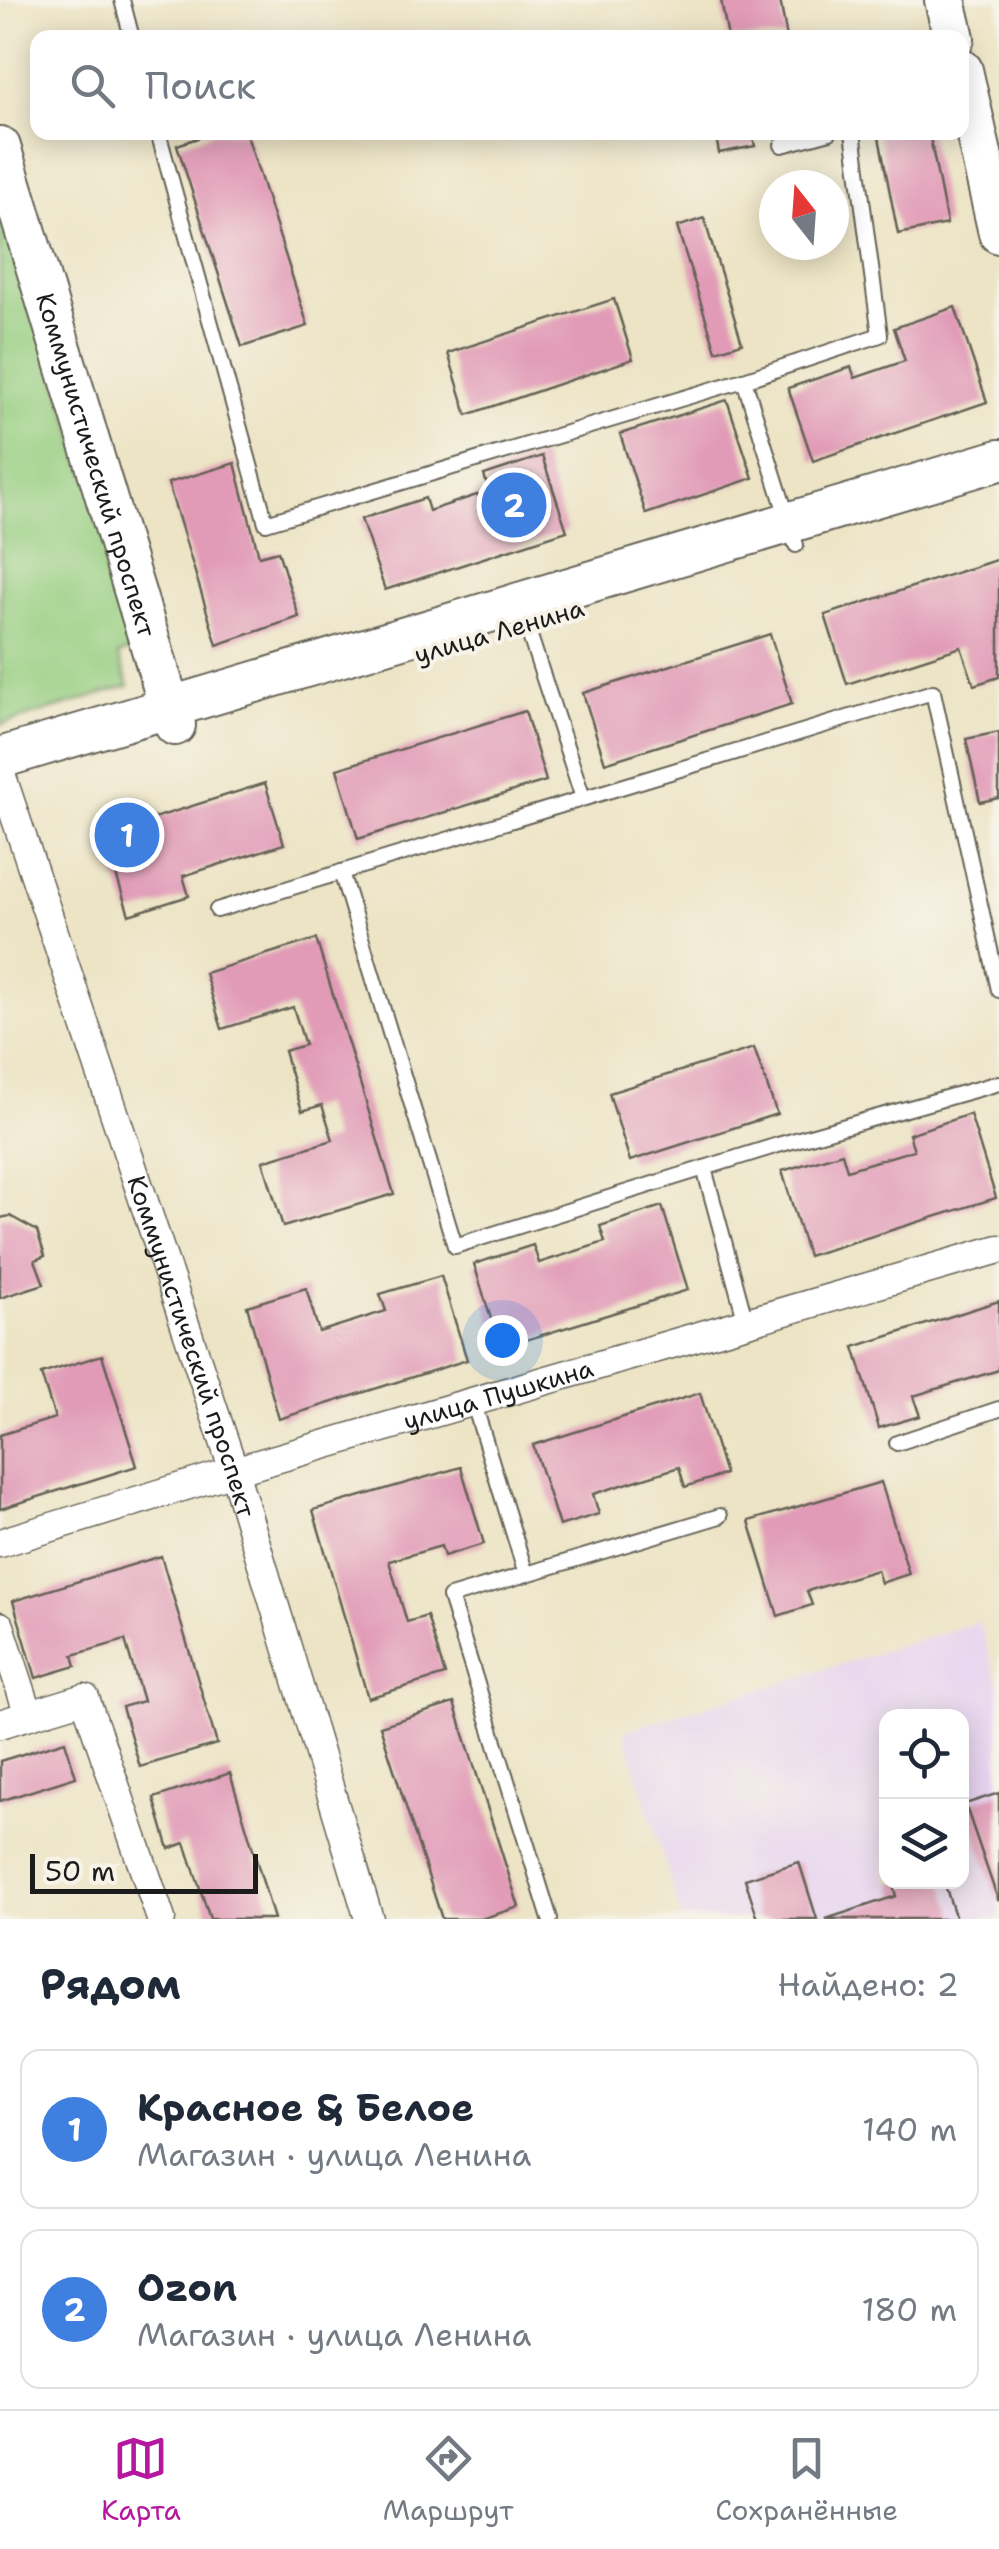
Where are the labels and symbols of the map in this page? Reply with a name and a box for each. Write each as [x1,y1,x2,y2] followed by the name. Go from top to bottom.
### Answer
[759,170,849,260] north arrow
[28,289,164,641] street label: Коммунистический проспект
[482,468,546,542] pin: 2
[410,590,588,672] street label: улица Ленина
[94,798,160,872] pin: 1
[119,1171,264,1521] street label: Коммунистический проспект
[477,1315,528,1366] your location
[399,1351,598,1438] street label: улица Пушкина
[30,1849,258,1894] scale bar

